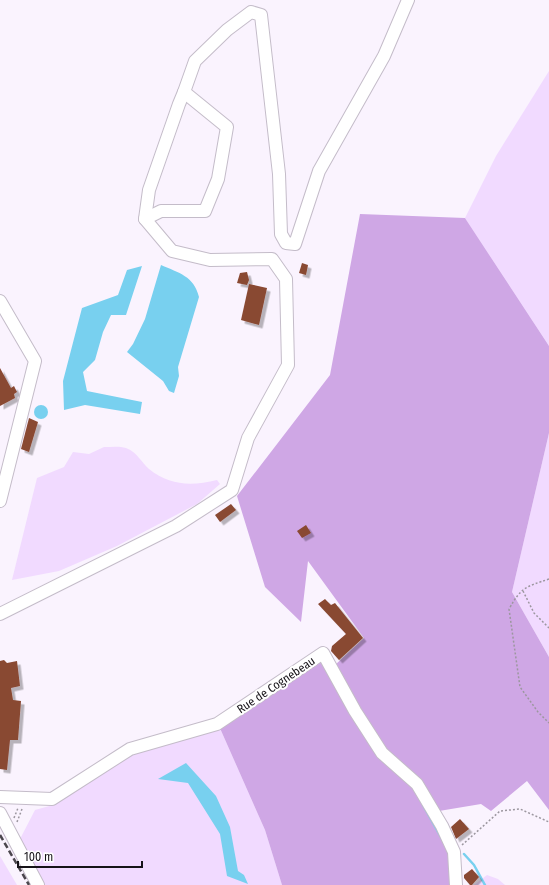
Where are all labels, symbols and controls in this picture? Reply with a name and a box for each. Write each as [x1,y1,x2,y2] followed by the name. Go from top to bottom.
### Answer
[234,654,318,716] street label: Rue de Cognebeau
[18,843,142,869] scale bar
[24,850,53,864] text: 100 m

